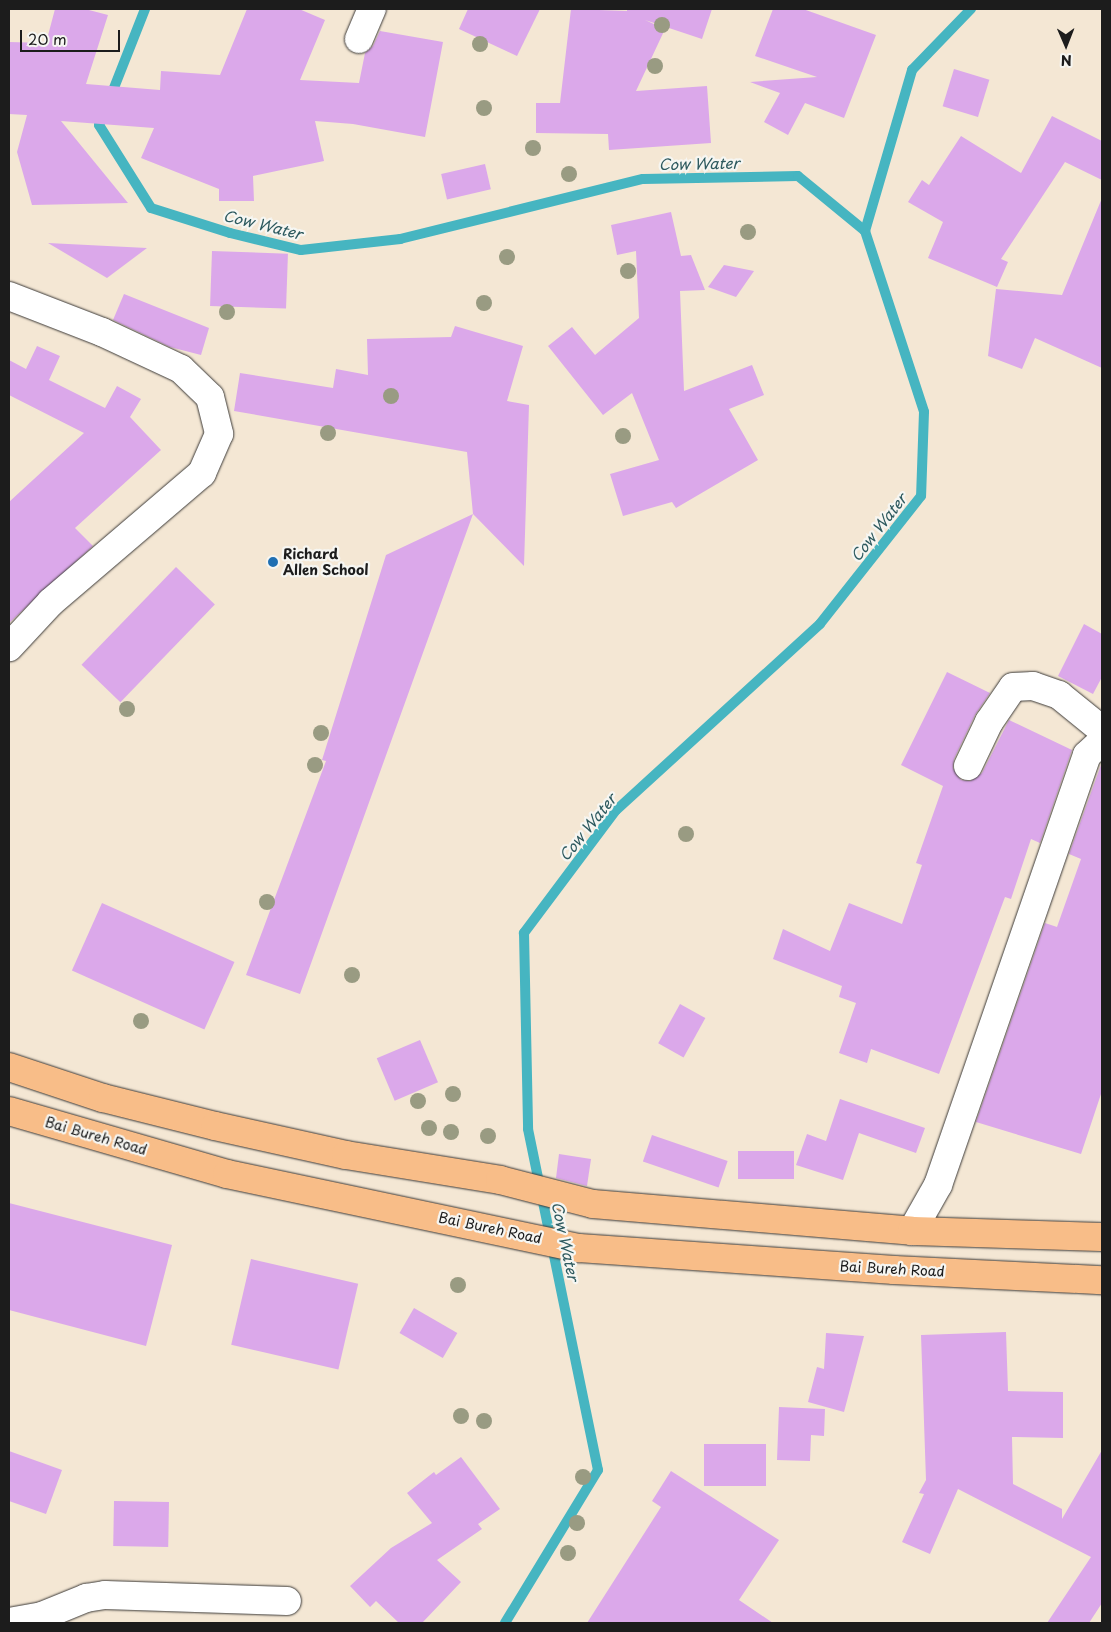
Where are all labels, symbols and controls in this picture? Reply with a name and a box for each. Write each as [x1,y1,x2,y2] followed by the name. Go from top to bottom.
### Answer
[22,20,122,52] scale bar
[1041,20,1091,70] north arrow
[28,27,67,50] text: 20 m
[1061,50,1072,71] text: N
[658,153,740,173] water label: Cow Water
[221,205,305,243] water label: Cow Water
[846,489,910,565] water label: Cow Water
[283,546,370,578] place label: Richard Allen School
[267,556,279,568] marker: Richard Allen School
[554,789,620,865] water label: Cow Water
[43,1113,149,1159] street label: Bai Bureh Road
[549,1199,583,1283] water label: Cow Water
[437,1209,543,1247] street label: Bai Bureh Road
[839,1258,945,1280] street label: Bai Bureh Road

